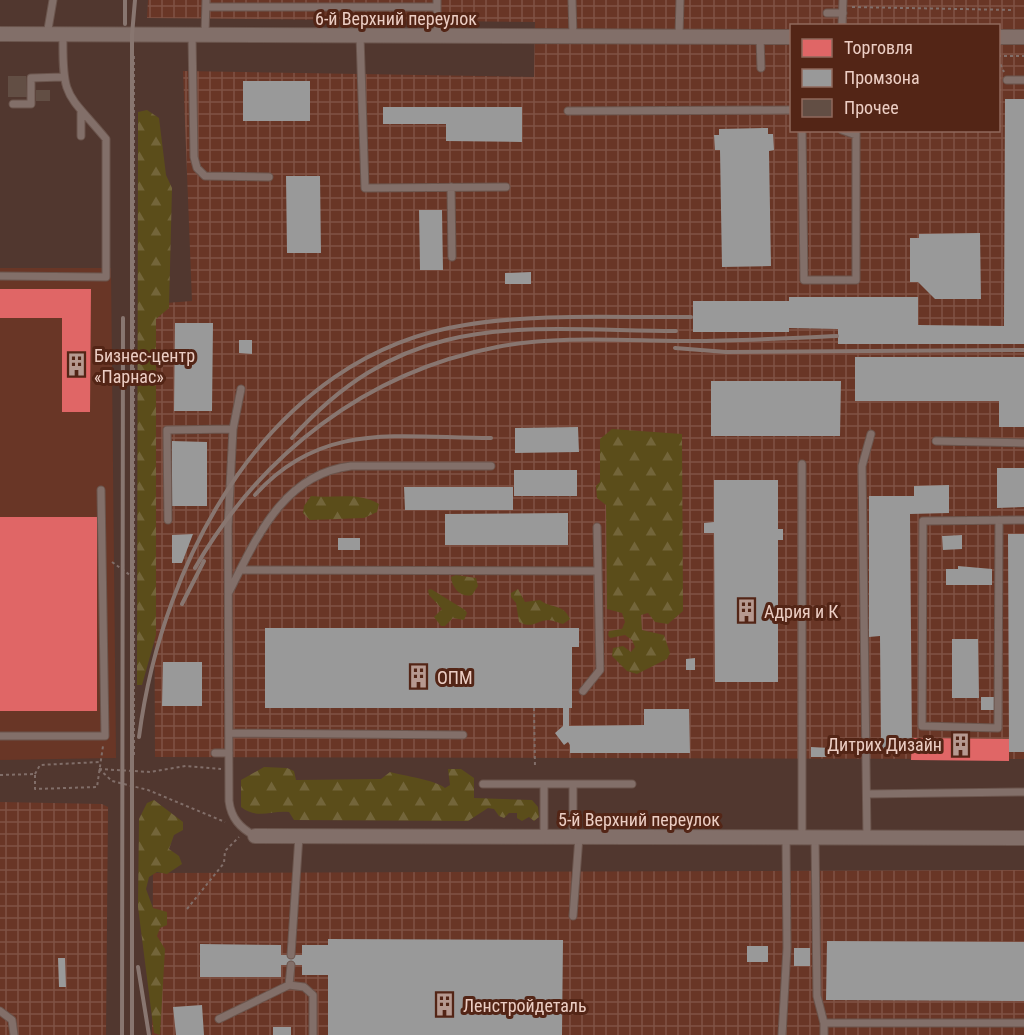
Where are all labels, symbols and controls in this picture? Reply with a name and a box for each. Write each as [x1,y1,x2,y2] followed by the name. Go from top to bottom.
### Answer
[315,8,477,29] street label: 6-й Верхний переулок
[790,24,1000,132] legend
[844,37,913,58] text: Торговля
[844,67,920,88] text: Промзона
[844,97,899,118] text: Прочее
[94,345,195,387] place label: Бизнес-центр «Парнас»
[63,352,89,378] building icon: Бизнес-центр «Парнас»
[733,598,759,624] building icon: Адрия и К
[764,601,838,622] place label: Адрия и К
[406,664,432,690] building icon: ОПМ
[437,667,473,688] place label: ОПМ
[947,731,973,757] building icon: Дитрих Дизайн
[827,734,942,755] place label: Дитрих Дизайн
[558,809,720,830] street label: 5-й Верхний переулок
[432,992,458,1018] building icon: Ленстройдеталь
[463,995,587,1016] place label: Ленстройдеталь

